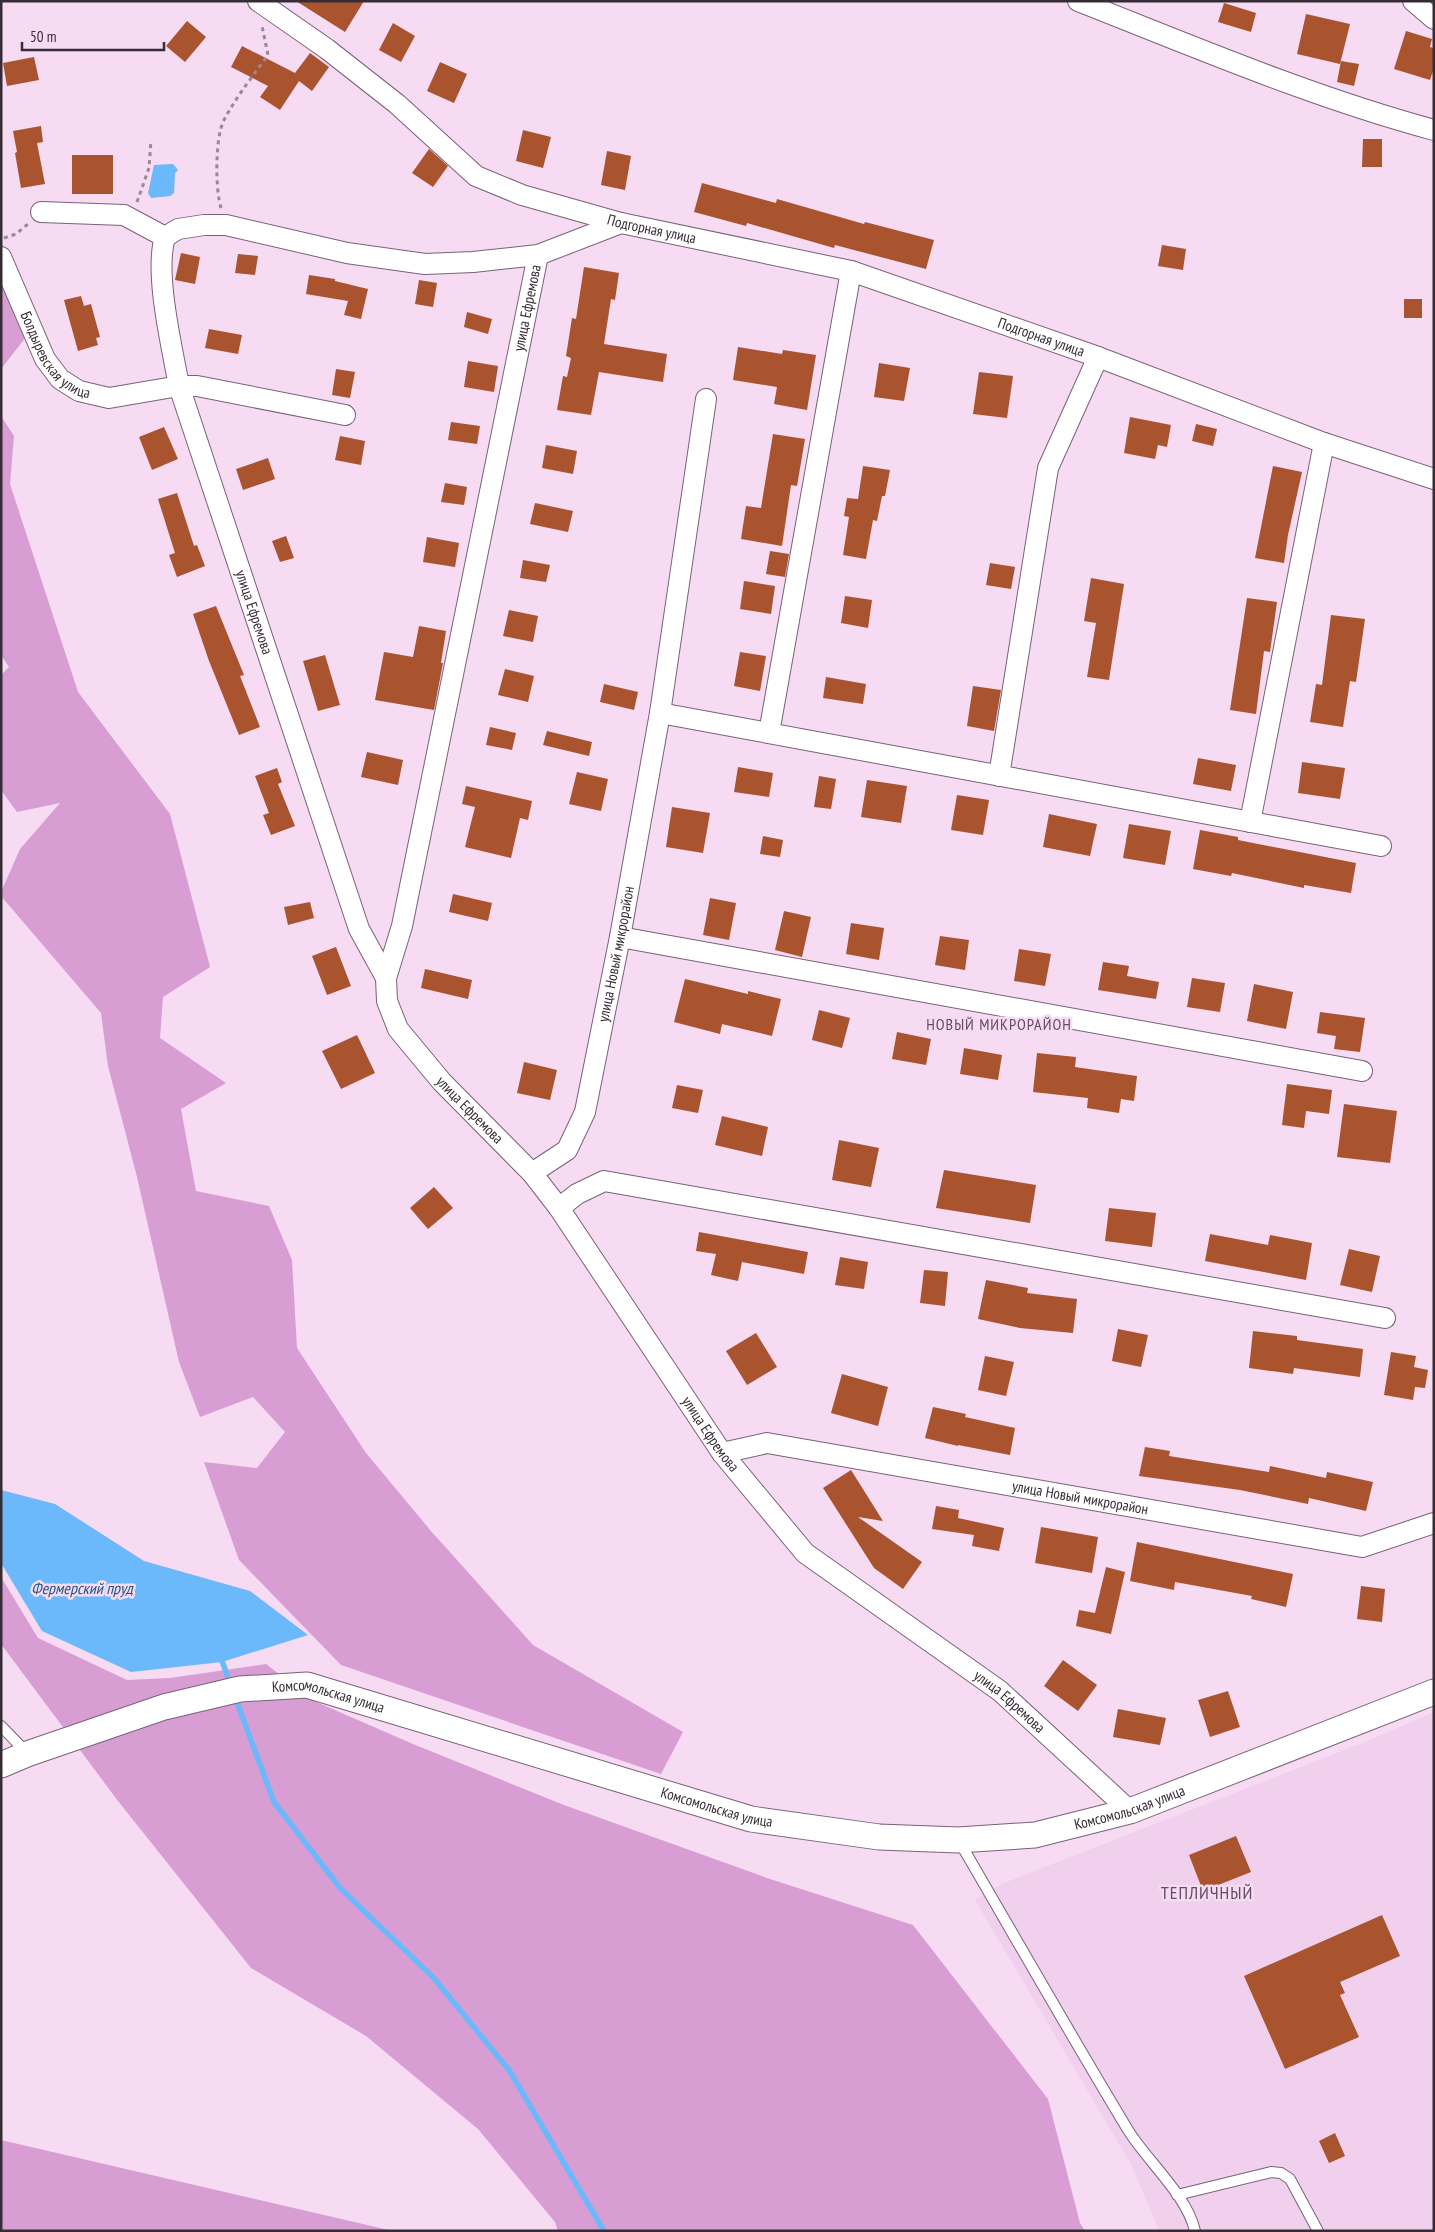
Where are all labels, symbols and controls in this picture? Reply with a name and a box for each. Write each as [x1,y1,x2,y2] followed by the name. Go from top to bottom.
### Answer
[22,20,165,52] scale bar
[30,27,56,46] text: 50 m
[605,210,698,247] street label: Подгорная улица
[509,263,545,353] street label: улица Ефремова
[17,308,92,402] street label: Болдыревская улица
[996,313,1087,361] street label: Подгорная улица
[232,567,277,657] street label: улица Ефремова
[593,885,638,1023] street label: улица Новый микрорайон
[926,1014,1072,1034] district label: НОВЫЙ МИКРОРАЙОН
[432,1072,508,1147] street label: улица Ефремова
[678,1392,744,1475] street label: улица Ефремова
[1011,1476,1150,1518] street label: улица Новый микрорайон
[31,1578,134,1598] water label: Фермерский пруд
[970,1666,1049,1737] street label: улица Ефремова
[271,1675,387,1717] street label: Комсомольская улица
[1072,1780,1187,1834] street label: Комсомольская улица
[659,1782,774,1831] street label: Комсомольская улица
[1161,1881,1253,1904] district label: ТЕПЛИЧНЫЙ

